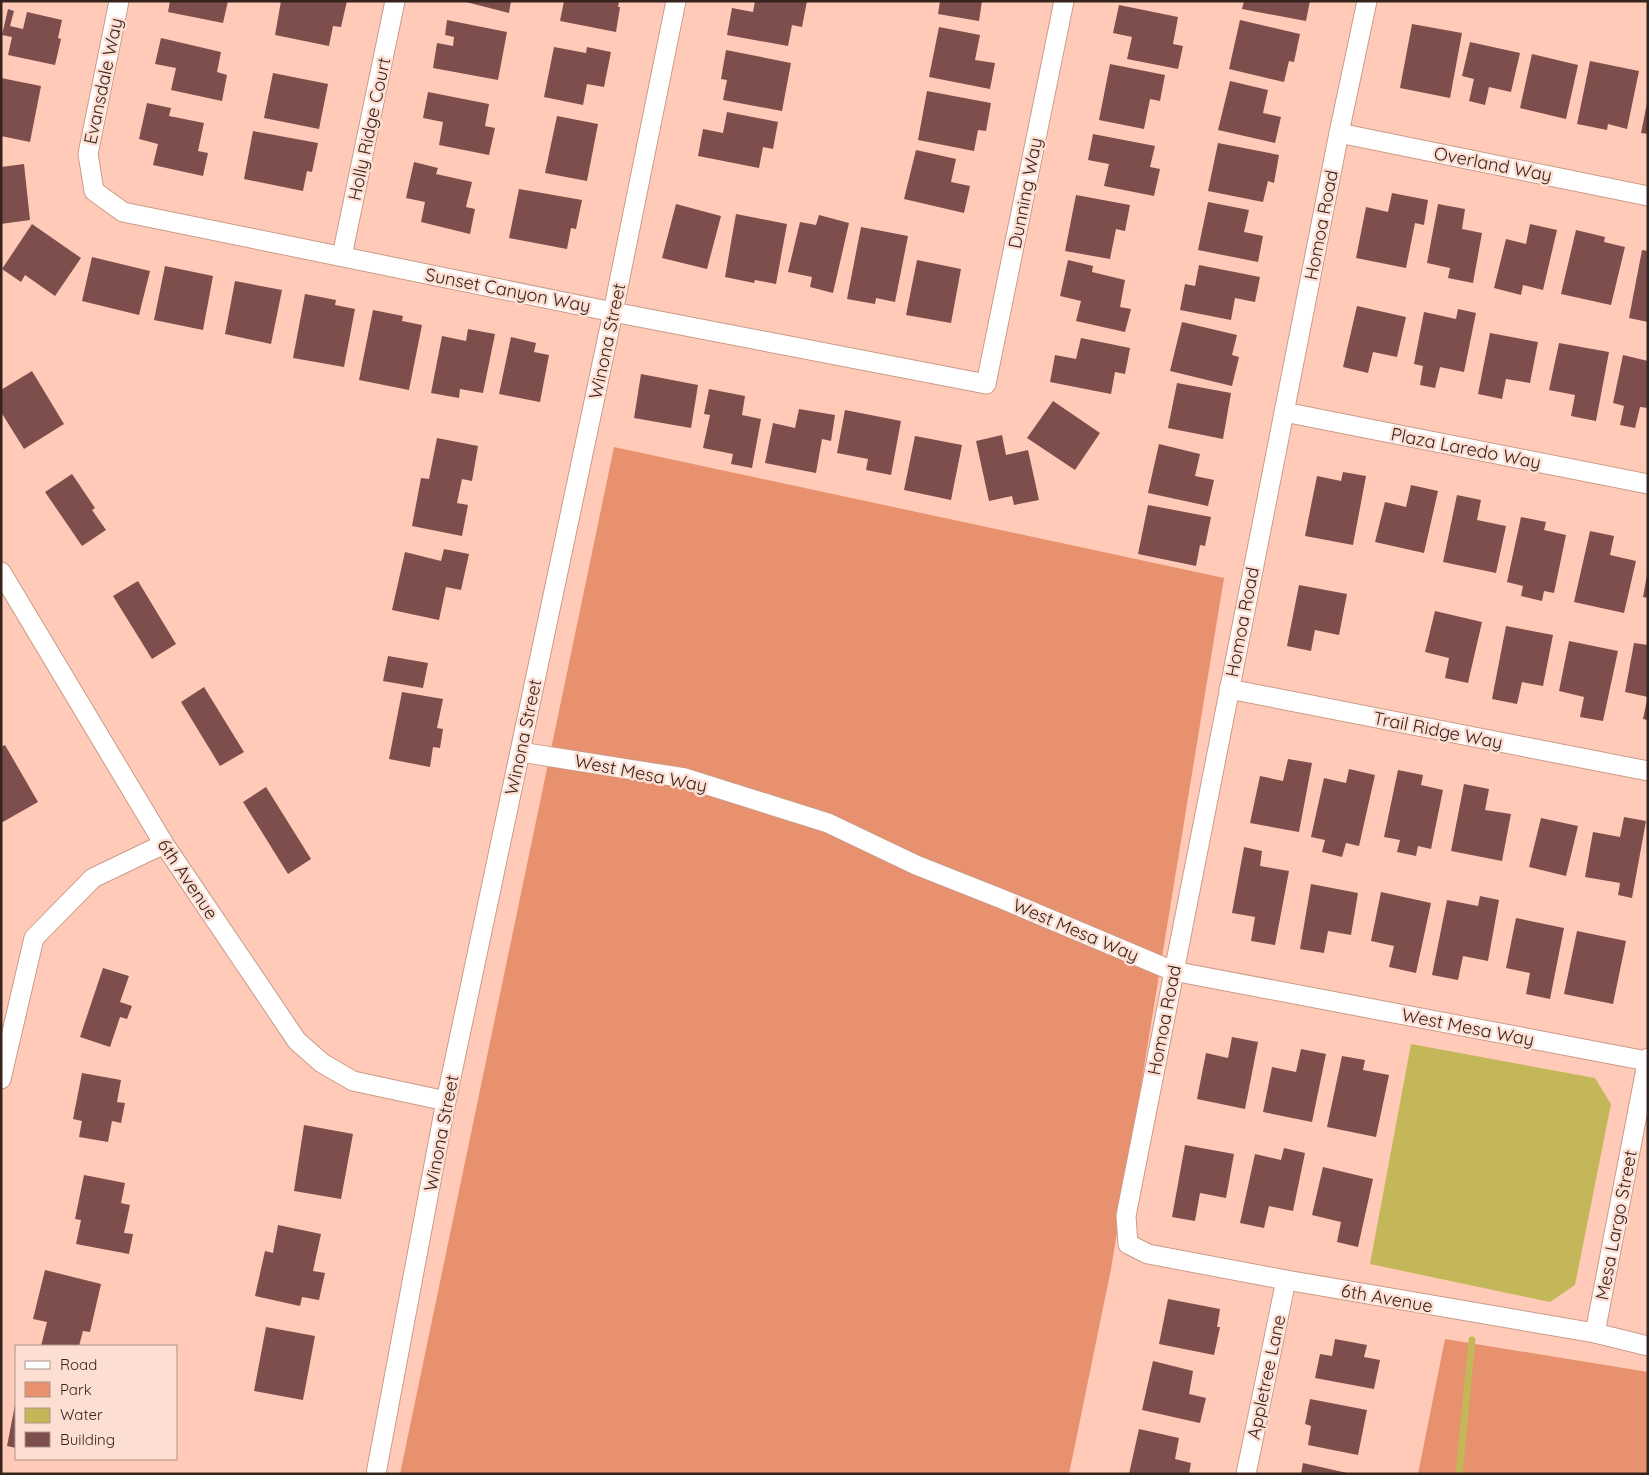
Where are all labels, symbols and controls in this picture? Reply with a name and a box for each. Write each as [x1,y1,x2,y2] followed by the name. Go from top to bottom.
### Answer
[78,16,128,146] street label: Evansdale Way
[343,55,395,203] street label: Holly Ridge Court
[1003,135,1047,251] street label: Dunning Way
[1432,141,1554,187] street label: Overland Way
[1299,168,1343,282] street label: Homoa Road
[423,263,593,317] street label: Sunset Canyon Way
[583,281,631,401] street label: Winona Street
[1389,422,1543,474] street label: Plaza Laredo Way
[1220,565,1264,679] street label: Homoa Road
[499,677,547,797] street label: Winona Street
[1371,706,1505,754] street label: Trail Ridge Way
[573,749,709,797] street label: West Mesa Way
[153,834,223,924] street label: 6th Avenue
[1010,893,1142,967] street label: West Mesa Way
[1142,963,1186,1077] street label: Homoa Road
[1400,1003,1536,1051] street label: West Mesa Way
[418,1073,464,1193] street label: Winona Street
[1590,1148,1642,1302] street label: Mesa Largo Street
[1339,1279,1435,1317] street label: 6th Avenue
[1242,1313,1290,1441] street label: Appletree Lane
[15,1345,178,1460] legend
[60,1355,97,1374] text: Road
[60,1380,92,1399] text: Park
[60,1405,103,1424] text: Water
[60,1430,115,1449] text: Building

